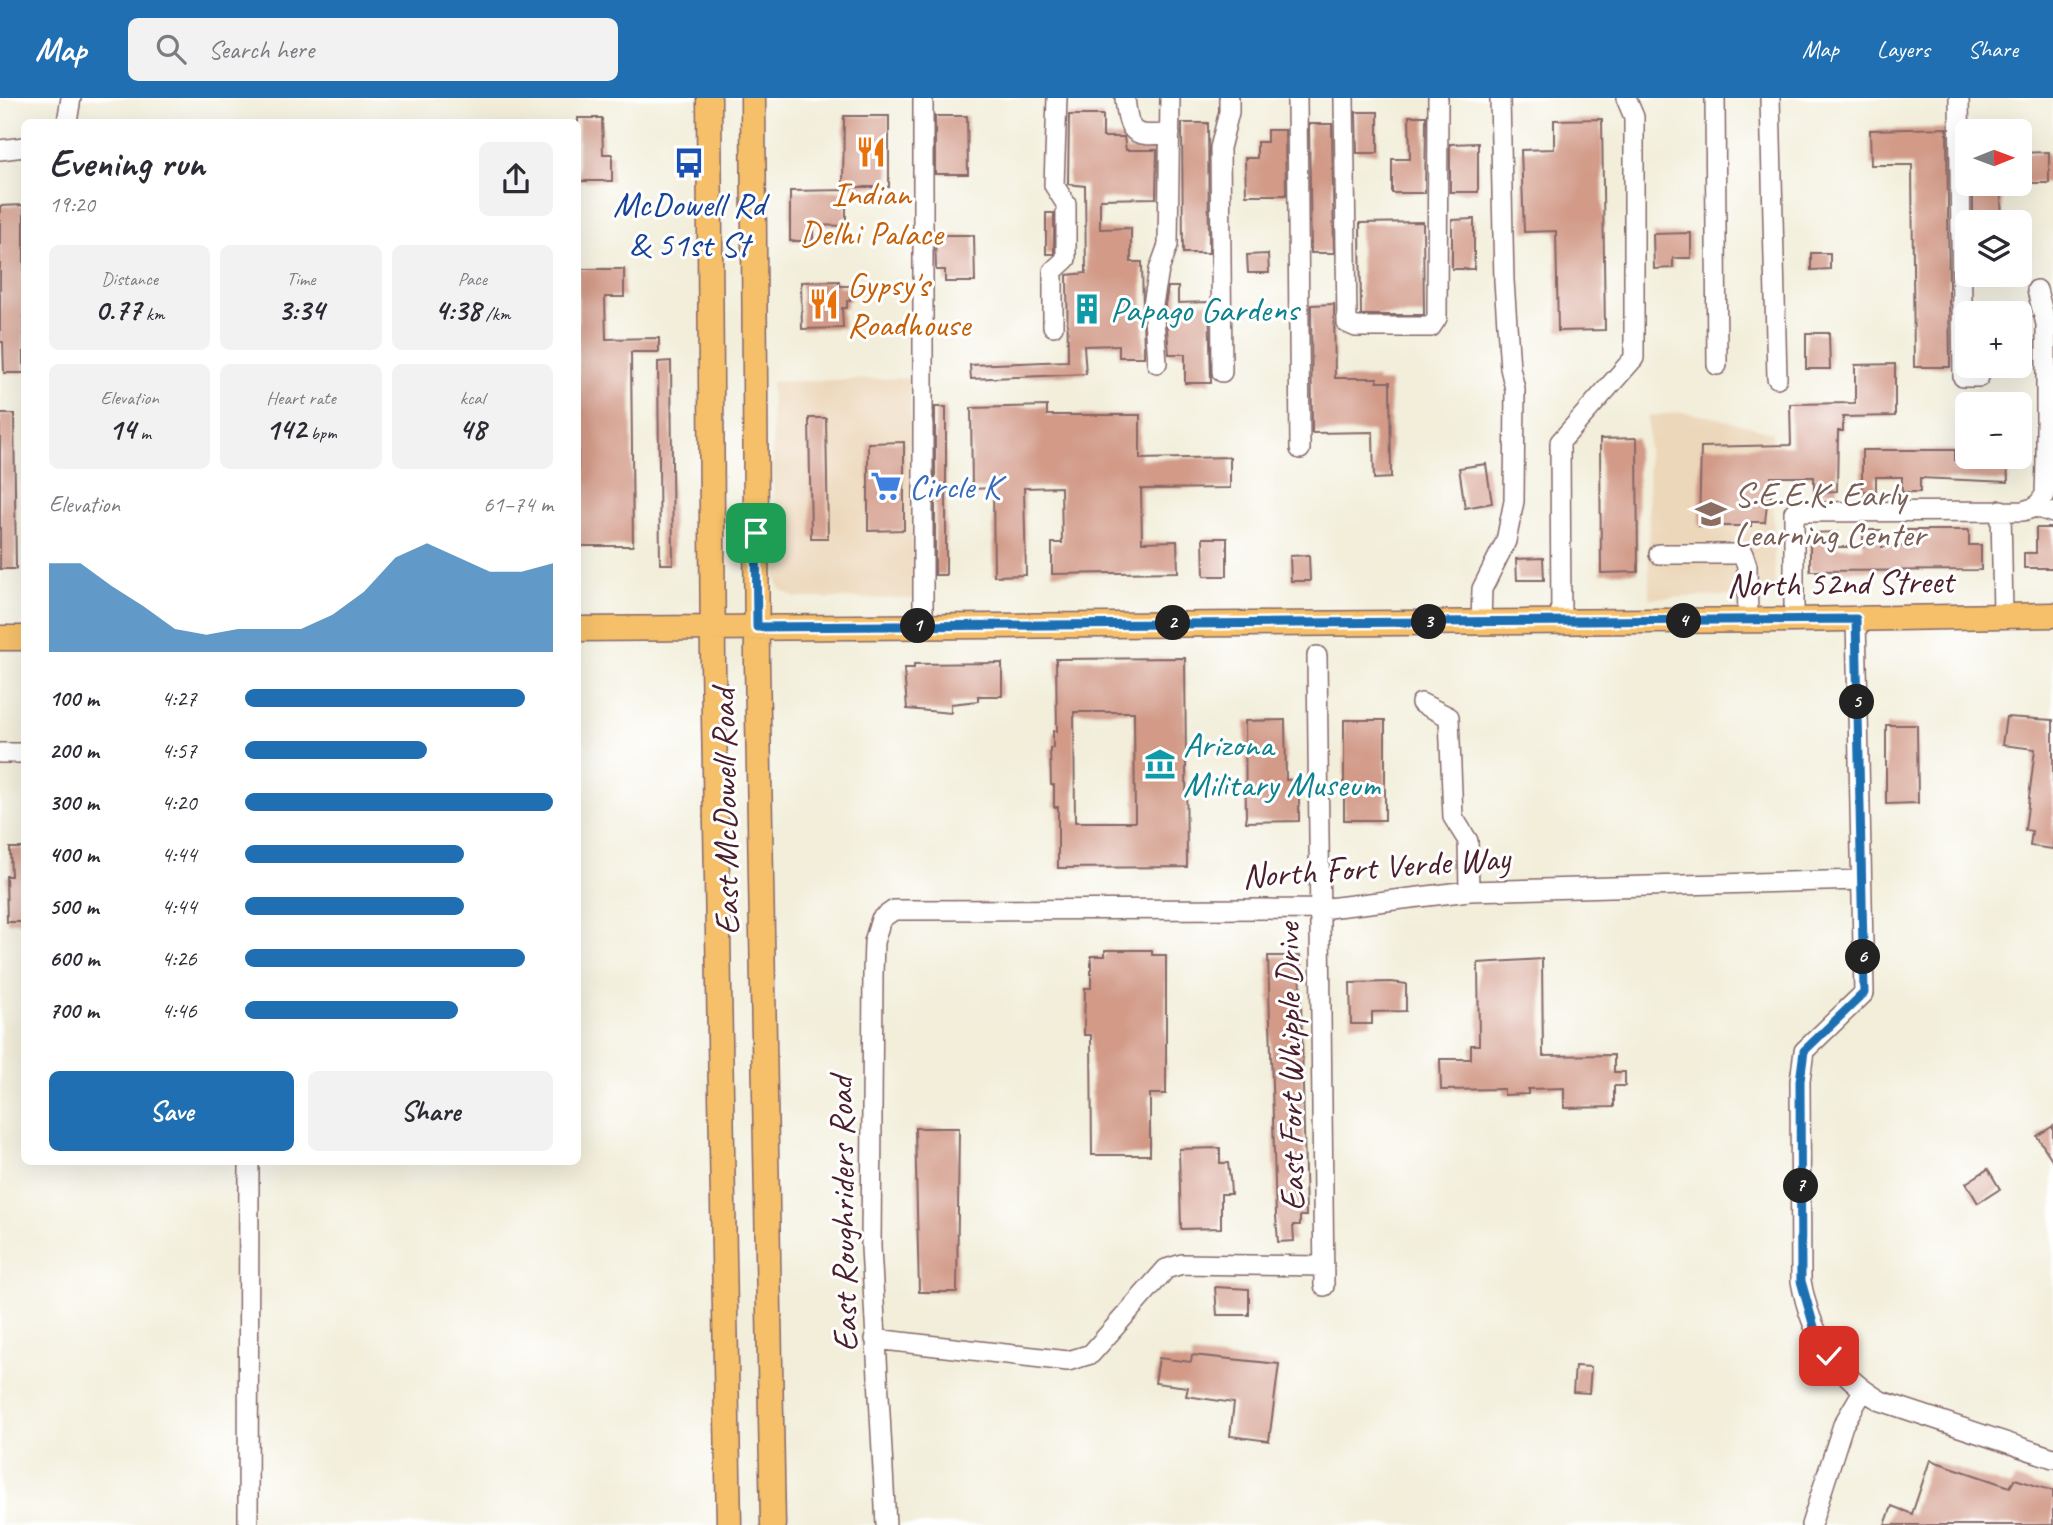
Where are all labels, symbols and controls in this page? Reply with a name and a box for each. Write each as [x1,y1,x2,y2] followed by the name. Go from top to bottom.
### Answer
[128,18,618,81] search box
[35,28,86,70] text: Map
[152,30,190,68] icon: search
[208,33,314,66] text: Search here
[1802,34,1839,64] text: Map
[1877,34,1930,64] text: Layers
[1968,34,2018,64] text: Share
[1955,119,2032,196] north arrow
[1955,119,2032,469] map controls
[854,135,888,169] restaurant icon: Indian Delhi Palace
[49,140,205,187] text: Evening run
[479,142,553,216] button: share
[672,146,706,180] bus stop icon: McDowell Rd & 51st St
[799,171,945,256] place label: Indian Delhi Palace
[613,182,770,267] place label: McDowell Rd & 51st St
[49,190,95,219] text: 19:20
[1955,210,2032,287] button: layers
[847,262,973,347] place label: Gypsy's Roadhouse
[101,267,158,291] text: Distance
[286,267,316,291] text: Time
[458,267,487,291] text: Pace
[807,287,841,321] restaurant icon: Gypsy's Roadhouse
[1110,287,1301,332] place label: Papago Gardens
[95,291,141,329] text: 0.77
[278,291,324,329] text: 3:34
[434,291,481,329] text: 4:38
[1070,292,1104,326] building icon: Papago Gardens
[1955,301,2032,378] button: +
[141,302,164,326] text: km
[481,302,510,326] text: /km
[100,386,159,410] text: Elevation
[266,386,336,410] text: Heart rate
[460,386,485,410] text: kcal
[1955,392,2032,469] button: −
[109,410,136,448] text: 14
[265,410,306,448] text: 142
[459,410,486,448] text: 48
[136,421,151,445] text: m
[306,421,337,445] text: bpm
[909,464,1007,509] place label: Circle K
[869,469,903,503] supermarket icon: Circle K
[1734,472,1928,557] place label: S.E.E.K. Early Learning Center
[49,490,120,519] text: Elevation
[483,490,553,519] text: 61–74 m
[1694,497,1728,531] school or university icon: S.E.E.K. Early Learning Center
[726,503,786,563] pin
[737,514,775,552] icon: arrive
[1726,558,1957,607] street label: North 52nd Street
[1666,603,1702,638] pin: 4
[1412,604,1446,640] pin: 3
[1156,606,1190,640] pin: 2
[900,608,936,644] pin: 1
[1679,608,1688,632] text: 4
[1424,609,1433,633] text: 3
[1168,610,1177,634] text: 2
[913,613,922,637] text: 1
[700,683,750,935] street label: East McDowell Road
[49,684,99,713] text: 100 m
[161,684,197,713] text: 4:27
[1840,684,1874,720] pin: 5
[1852,689,1861,713] text: 5
[1183,722,1382,807] place label: Arizona Military Museum
[49,736,99,765] text: 200 m
[161,736,197,765] text: 4:57
[1143,747,1177,781] museum icon: Arizona Military Museum
[49,788,99,817] text: 300 m
[161,788,197,817] text: 4:20
[1241,835,1513,899] street label: North Fort Verde Way
[49,840,99,869] text: 400 m
[161,840,197,869] text: 4:44
[49,892,98,921] text: 500 m
[161,892,197,921] text: 4:44
[1265,920,1315,1211] street label: East Fort Whipple Drive
[1846,940,1881,974] pin: 6
[49,944,99,973] text: 600 m
[161,944,197,973] text: 4:26
[1858,944,1867,968] text: 6
[49,996,99,1025] text: 700 m
[161,996,197,1025] text: 4:46
[49,1071,294,1151] button: Save
[308,1071,553,1151] button: Share
[818,1071,868,1352] street label: East Roughriders Road
[1784,1168,1818,1204] pin: 7
[1796,1173,1805,1197] text: 7
[1799,1326,1859,1386] pin
[1810,1337,1848,1375] icon: check

